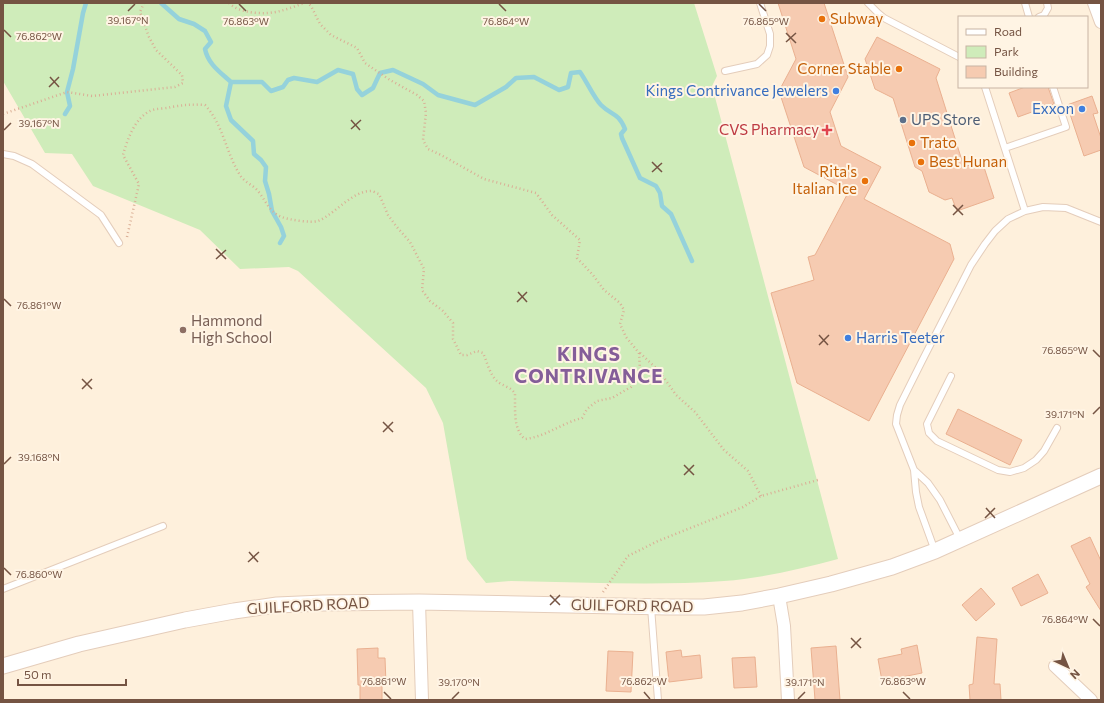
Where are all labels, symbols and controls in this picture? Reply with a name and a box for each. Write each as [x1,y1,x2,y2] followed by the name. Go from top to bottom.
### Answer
[830,9,883,27] place label: Subway
[107,14,149,26] text: 39.167°N
[817,14,827,24] marker: Subway
[223,15,269,27] text: 76.863°W
[483,15,529,27] text: 76.864°W
[743,15,789,27] text: 76.865°W
[958,16,1088,88] legend
[994,24,1022,38] text: Road
[16,30,62,42] text: 76.862°W
[994,44,1020,58] text: Park
[797,59,891,77] place label: Corner Stable
[894,64,904,74] marker: Corner Stable
[994,64,1038,78] text: Building
[646,81,828,99] place label: Kings Contrivance Jewelers
[831,86,841,96] marker: Kings Contrivance Jewelers
[1032,99,1074,117] place label: Exxon
[1077,104,1087,114] marker: Exxon
[911,110,980,128] place label: UPS Store
[898,115,908,125] marker: UPS Store
[18,117,60,129] text: 39.167°N
[719,120,819,138] place label: CVS Pharmacy
[822,125,832,135] marker: CVS Pharmacy
[920,133,957,151] place label: Trato
[907,138,917,148] marker: Trato
[929,152,1007,170] place label: Best Hunan
[916,157,926,167] marker: Best Hunan
[792,162,857,197] place label: Rita's Italian Ice
[860,176,870,186] marker: Rita's Italian Ice
[17,299,61,311] text: 76.861°W
[191,311,272,346] place label: Hammond High School
[178,325,188,335] marker: Hammond High School
[856,328,945,346] place label: Harris Teeter
[843,333,853,343] marker: Harris Teeter
[514,342,664,387] district label: KINGS CONTRIVANCE
[1042,344,1088,356] text: 76.865°W
[1045,408,1085,420] text: 39.171°N
[18,451,60,463] text: 39.168°N
[16,568,62,580] text: 76.860°W
[246,593,370,617] street label: GUILFORD ROAD
[571,595,693,615] street label: GUILFORD ROAD
[1042,613,1088,625] text: 76.864°W
[1048,647,1088,687] north arrow
[18,661,126,687] scale bar
[24,667,52,681] text: 50 m
[1068,667,1083,682] text: N
[362,675,406,687] text: 76.861°W
[621,675,667,687] text: 76.862°W
[880,675,926,687] text: 76.863°W
[438,676,480,688] text: 39.170°N
[785,676,825,688] text: 39.171°N

